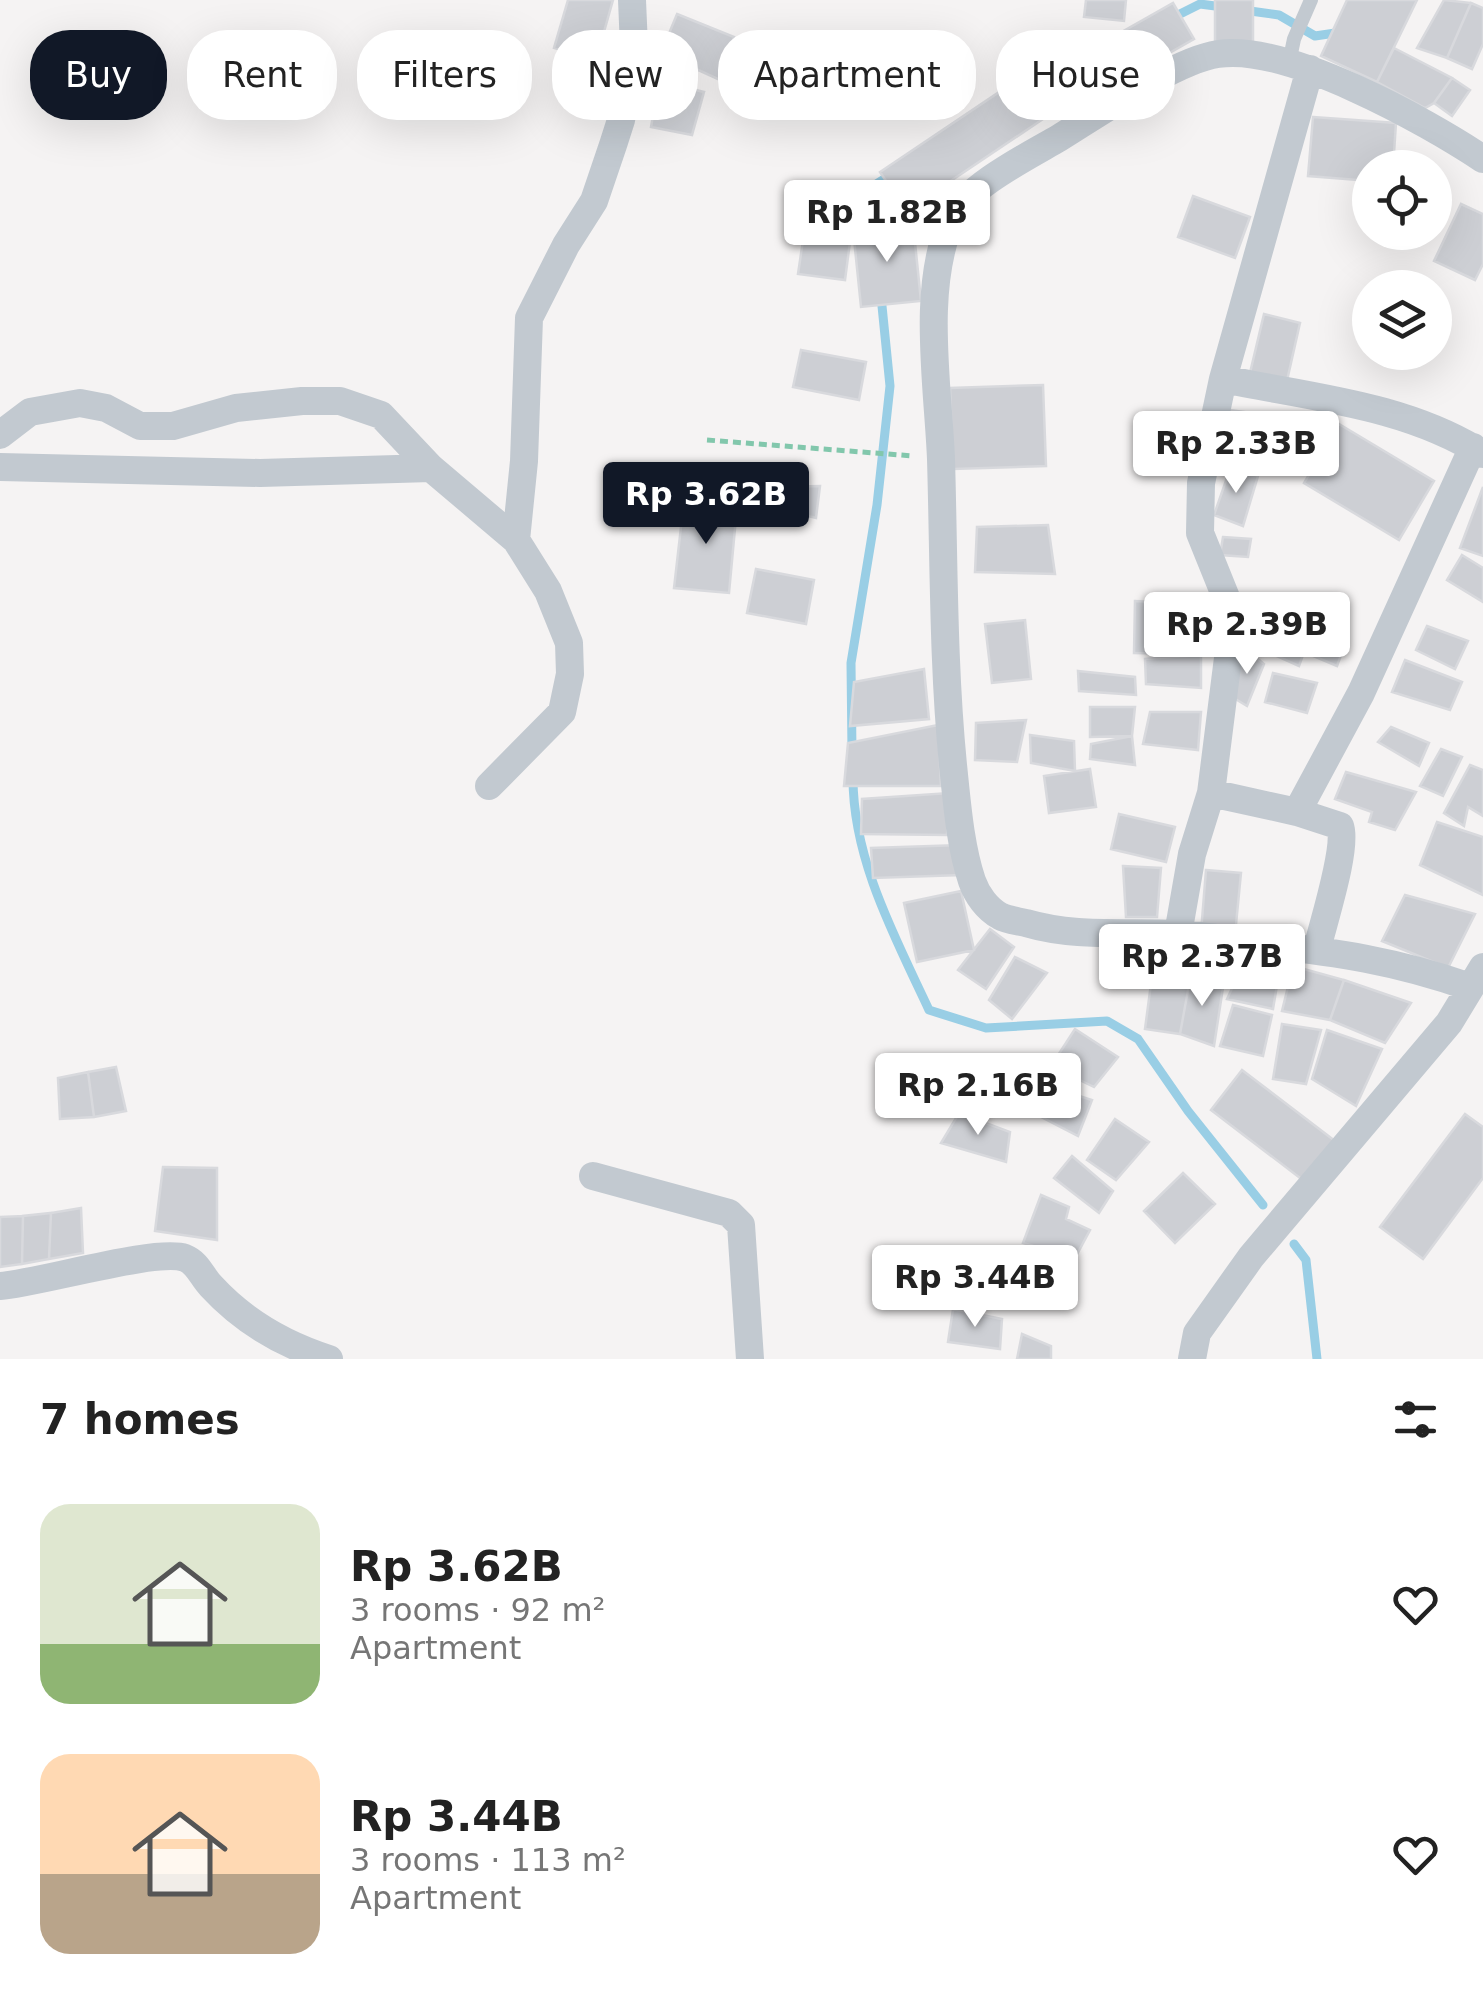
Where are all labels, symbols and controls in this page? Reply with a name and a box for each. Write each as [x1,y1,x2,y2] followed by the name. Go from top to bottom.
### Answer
[30,30,167,120] chip: Buy
[187,30,337,120] chip: Rent
[357,30,532,120] chip: Filters
[552,30,698,120] chip: New
[718,30,976,120] chip: Apartment
[996,30,1175,120] chip: House
[1352,150,1452,370] map controls
[1352,150,1452,250] button: locate
[784,180,990,265] pin: Rp 1.82B
[806,193,968,231] text: Rp 1.82B
[1352,270,1452,370] button: layers
[1133,411,1339,496] pin: Rp 2.33B
[1155,424,1317,462] text: Rp 2.33B
[603,462,809,547] pin: Rp 3.62B
[625,475,787,513] text: Rp 3.62B
[1144,592,1350,677] pin: Rp 2.39B
[1166,605,1328,643] text: Rp 2.39B
[1099,924,1305,1009] pin: Rp 2.37B
[1121,937,1283,975] text: Rp 2.37B
[875,1053,1081,1138] pin: Rp 2.16B
[897,1066,1059,1104] text: Rp 2.16B
[872,1245,1078,1330] pin: Rp 3.44B
[894,1258,1056,1296] text: Rp 3.44B
[1388,1392,1443,1447] icon: filters
[40,1395,240,1444] text: 7 homes
[350,1542,563,1591] text: Rp 3.62B
[120,1544,240,1664] icon: home
[1388,1577,1443,1632] icon: heart
[350,1591,605,1629] text: 3 rooms · 92 m²
[350,1629,521,1667] text: Apartment
[350,1792,563,1841] text: Rp 3.44B
[120,1794,240,1914] icon: home
[1388,1827,1443,1882] icon: heart
[350,1841,626,1879] text: 3 rooms · 113 m²
[350,1879,521,1917] text: Apartment

